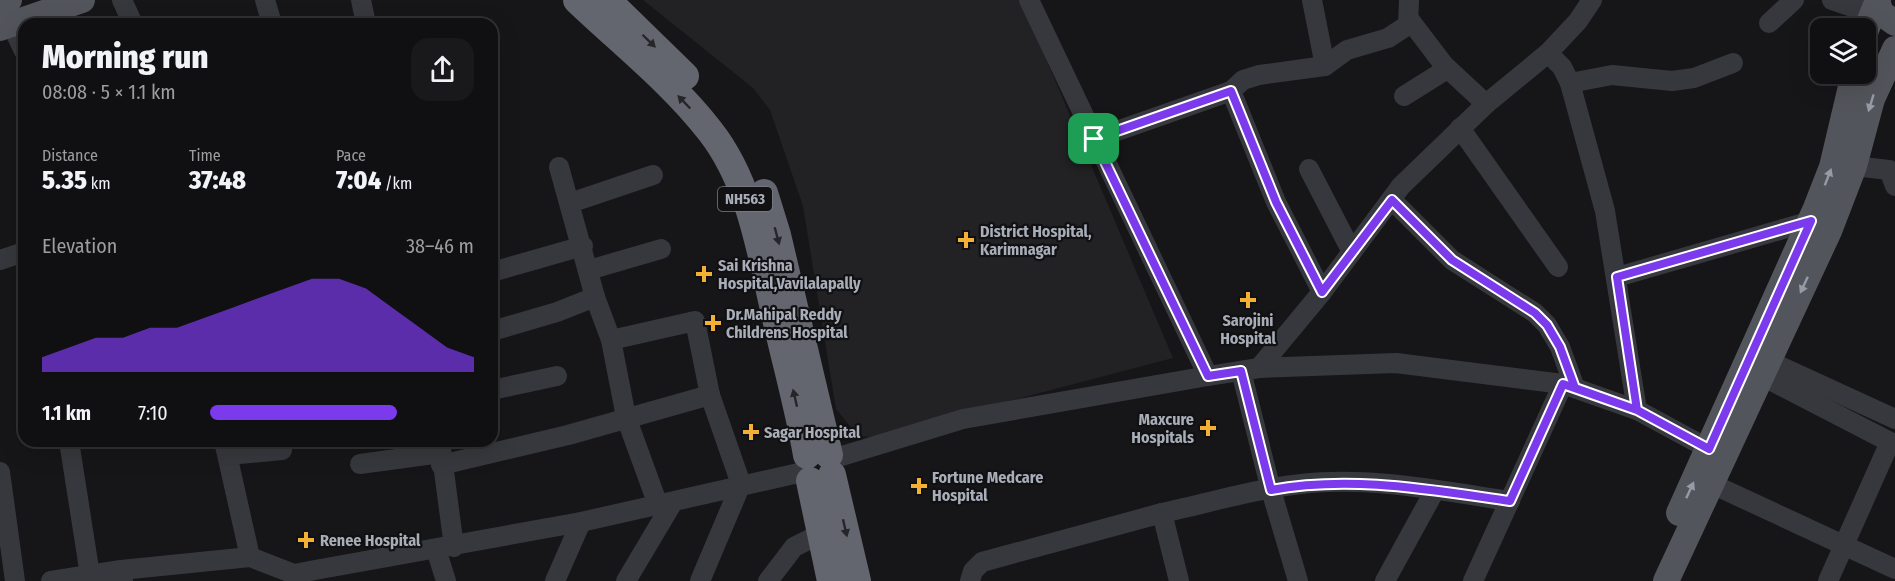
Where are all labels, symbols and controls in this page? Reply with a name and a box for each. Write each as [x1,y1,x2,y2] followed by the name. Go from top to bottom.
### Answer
[1810,18,1876,84] map controls
[1810,18,1876,84] button: layers
[642,33,656,47] one-way arrow
[42,37,209,77] text: Morning run
[411,38,474,101] button: share
[42,80,176,104] text: 08:08 · 5 × 1.1 km
[1866,94,1876,112] one-way arrow
[677,96,691,110] one-way arrow
[1068,113,1119,164] pin
[1077,122,1110,155] icon: arrive
[42,146,98,165] text: Distance
[189,146,221,165] text: Time
[336,146,366,165] text: Pace
[42,165,87,196] text: 5.35
[189,165,246,196] text: 37:48
[336,165,381,196] text: 7:04
[1824,168,1833,186] one-way arrow
[87,174,111,193] text: km
[381,174,412,193] text: /km
[718,187,772,211] road number: NH563
[980,222,1092,259] place label: District Hospital, Karimnagar
[772,226,782,245] one-way arrow
[957,231,975,249] marker: District Hospital, Karimnagar
[42,234,117,258] text: Elevation
[406,234,474,258] text: 38–46 m
[718,256,861,293] place label: Sai Krishna Hospital,Vavilalapally
[695,265,713,283] marker: Sai Krishna Hospital,Vavilalapally
[1799,277,1808,294] one-way arrow
[1239,291,1257,309] marker: Sarojini Hospital
[726,305,848,342] place label: Dr.Mahipal Reddy Childrens Hospital
[1220,311,1276,348] place label: Sarojini Hospital
[704,314,722,332] marker: Dr.Mahipal Reddy Childrens Hospital
[789,389,799,407] one-way arrow
[42,401,91,425] text: 1.1 km
[138,401,168,425] text: 7:10
[1131,410,1194,447] place label: Maxcure Hospitals
[1199,419,1217,437] marker: Maxcure Hospitals
[742,423,760,441] marker: Sagar Hospital
[764,423,861,442] place label: Sagar Hospital
[932,468,1043,505] place label: Fortune Medcare Hospital
[910,477,928,495] marker: Fortune Medcare Hospital
[1685,480,1695,498] one-way arrow
[841,519,850,538] one-way arrow
[297,531,315,549] marker: Renee Hospital
[320,531,421,550] place label: Renee Hospital

